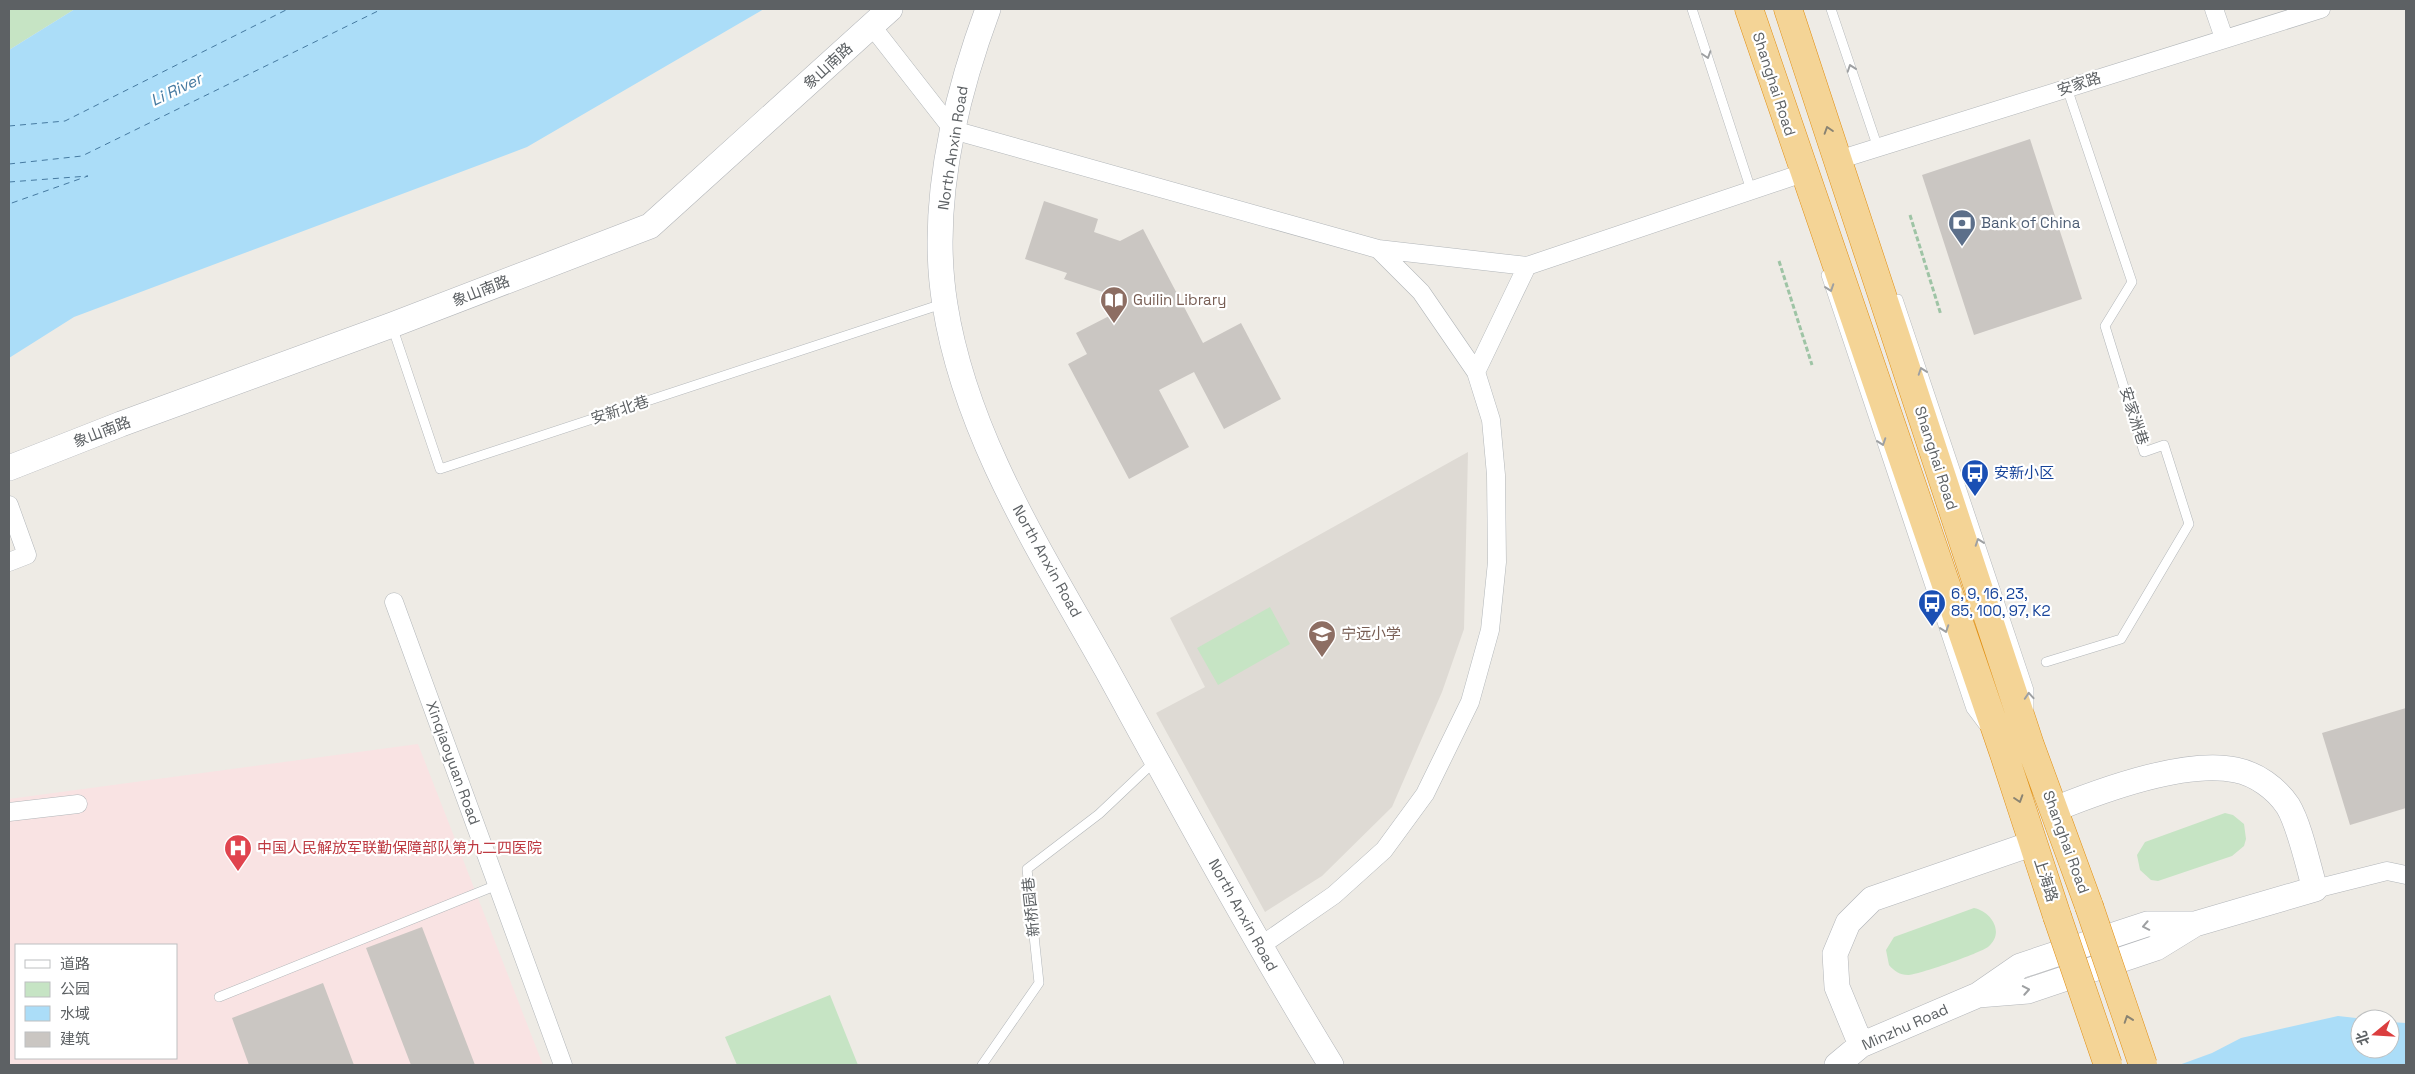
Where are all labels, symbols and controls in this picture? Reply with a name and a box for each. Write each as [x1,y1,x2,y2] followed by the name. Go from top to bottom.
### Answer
[1749,30,1800,138] street label: Shanghai Road
[799,38,856,93] street label: 象山南路
[1701,50,1711,59] one-way arrow
[1847,65,1857,73] one-way arrow
[147,67,207,111] water label: Li River
[2055,68,2103,100] street label: 安家路
[933,84,972,211] street label: North Anxin Road
[1824,126,1834,135] one-way arrow
[1947,208,1977,247] bank icon: Bank of China
[1981,213,2081,232] place label: Bank of China
[449,271,512,310] street label: 象山南路
[1824,283,1834,292] one-way arrow
[1099,285,1129,324] library icon: Guilin Library
[1133,290,1227,309] place label: Guilin Library
[1918,367,1928,376] one-way arrow
[2116,384,2153,447] street label: 安家洲巷
[588,391,651,428] street label: 安新北巷
[1911,404,1962,512] street label: Shanghai Road
[70,412,133,451] street label: 象山南路
[1876,437,1886,446] one-way arrow
[1960,458,1990,497] bus stop icon: 安新小区
[1994,463,2054,482] place label: 安新小区
[1009,501,1086,620] street label: North Anxin Road
[1975,538,1985,546] one-way arrow
[1951,584,2051,620] place label: 6, 9, 16, 23, 85, 100, 97, K2
[1917,588,1947,627] bus stop icon: 6, 9, 16, 23, 85, 100, 97, K2
[1307,619,1337,658] school or university icon: 宁远小学
[1341,624,1401,643] place label: 宁远小学
[1939,625,1949,633] one-way arrow
[2023,692,2034,700] one-way arrow
[422,698,485,827] street label: Xinqiaoyuan Road
[2039,788,2094,896] street label: Shanghai Road
[2013,794,2023,802] one-way arrow
[223,833,253,872] hospital icon: 中国人民解放军联勤保障部队第九二四医院
[257,838,542,857] place label: 中国人民解放军联勤保障部队第九二四医院
[1205,855,1282,974] street label: North Anxin Road
[2030,856,2062,904] street label: 上海路
[1018,876,1043,938] street label: 新桥园巷
[2142,920,2151,930] one-way arrow
[15,944,178,1059] legend
[60,954,90,973] text: 道路
[60,979,90,998] text: 公园
[2022,986,2031,996] one-way arrow
[1859,999,1951,1054] street label: Minzhu Road
[60,1004,90,1023] text: 水域
[2350,1009,2400,1059] north arrow
[2123,1015,2133,1024] one-way arrow
[60,1029,90,1048] text: 建筑
[2352,1029,2373,1047] text: 北

